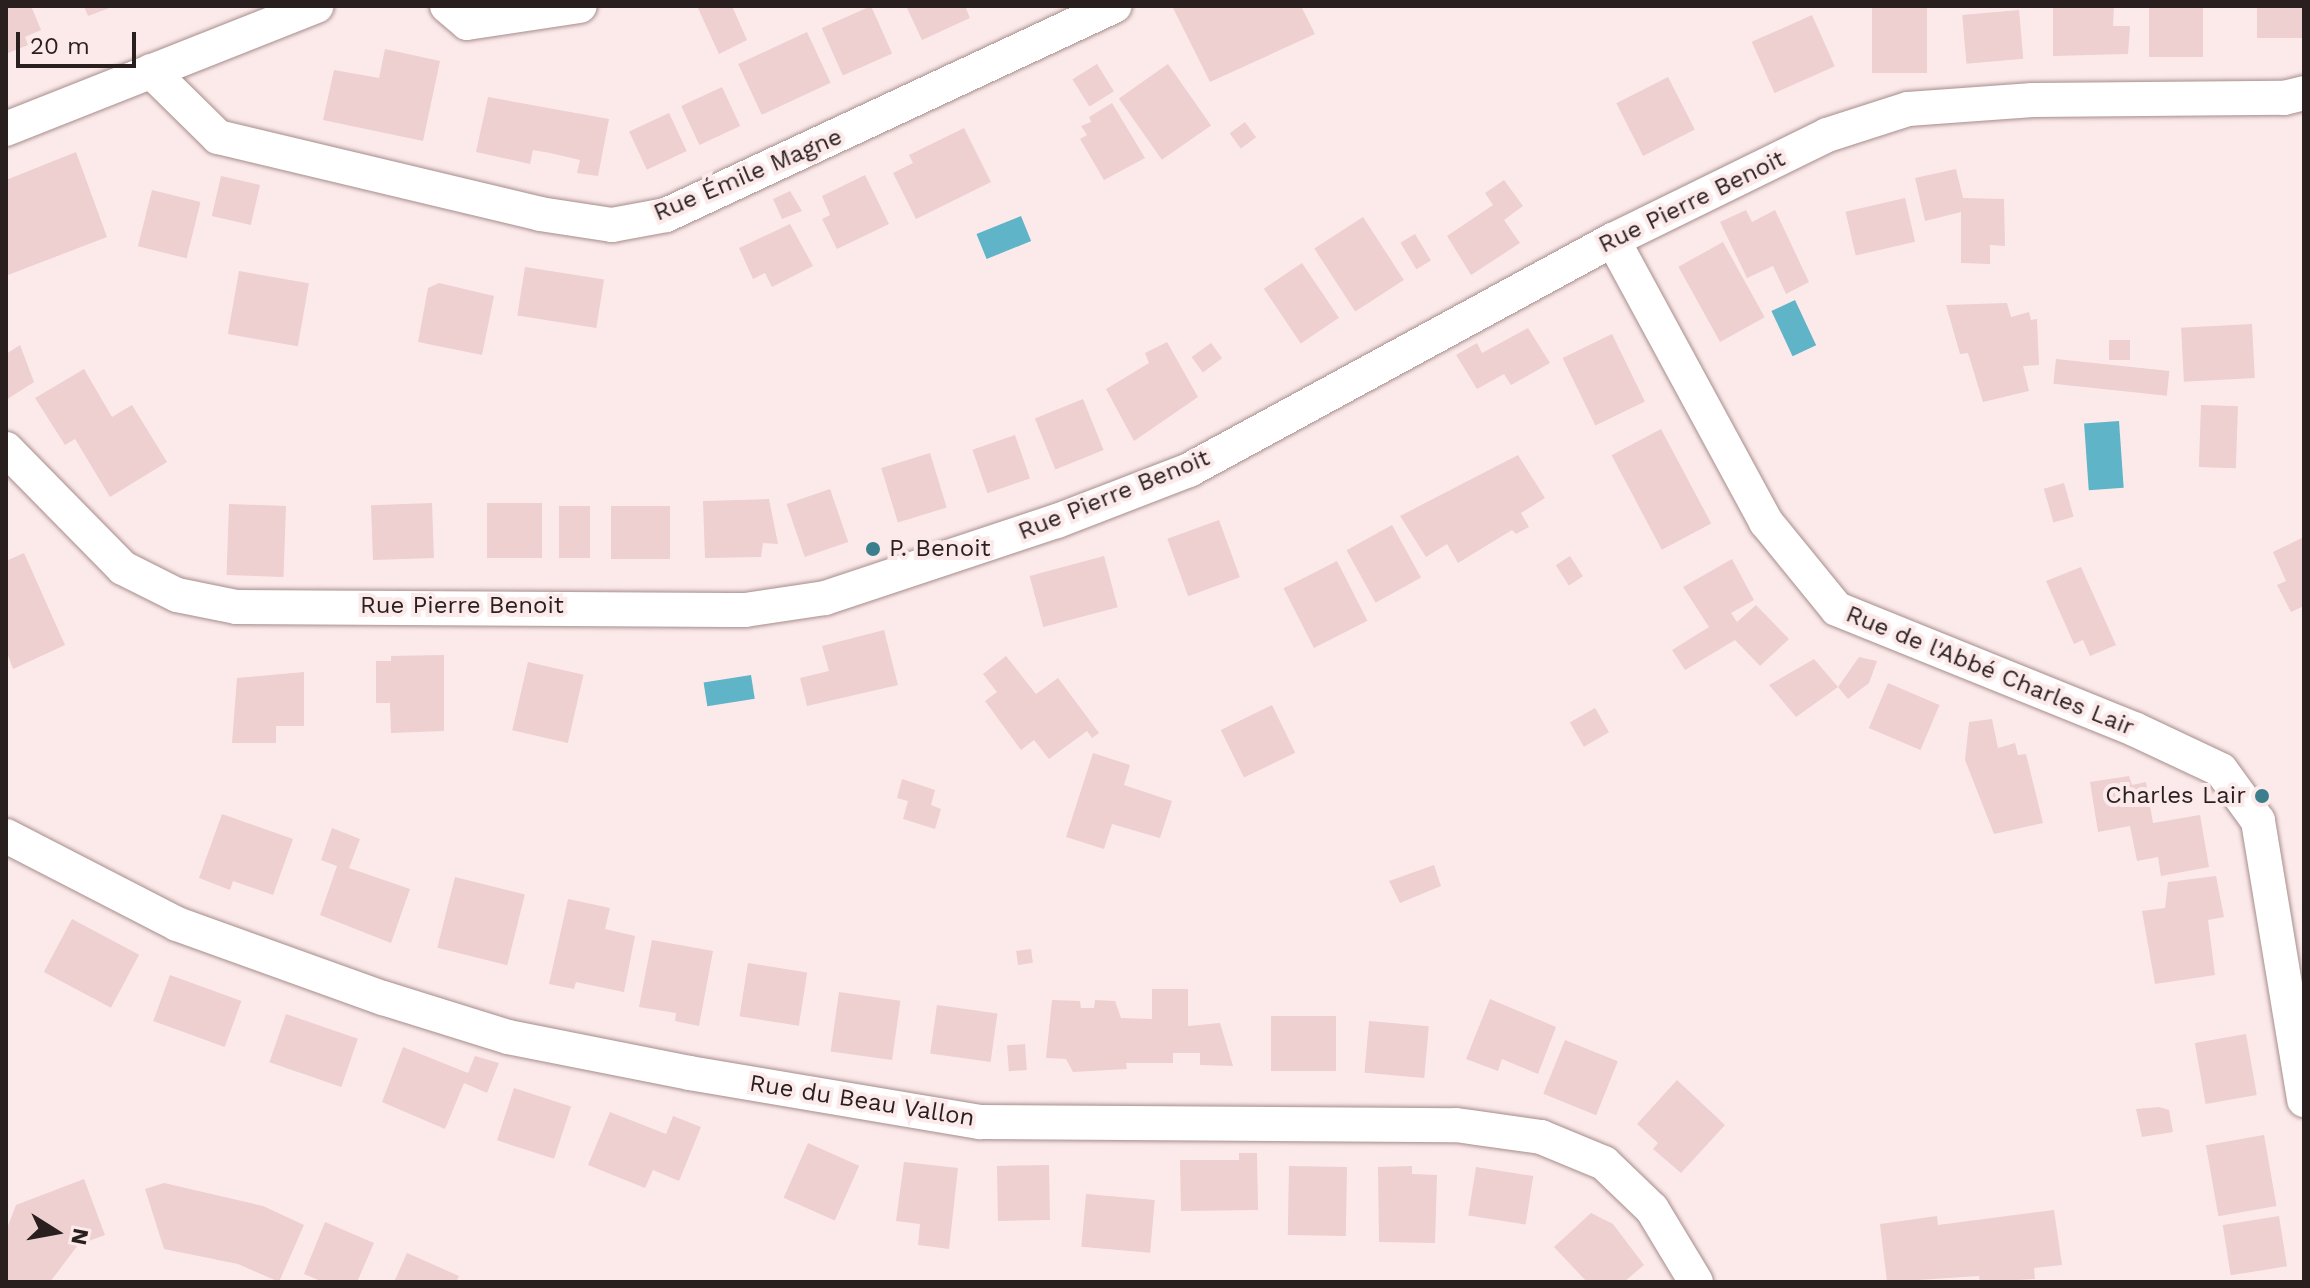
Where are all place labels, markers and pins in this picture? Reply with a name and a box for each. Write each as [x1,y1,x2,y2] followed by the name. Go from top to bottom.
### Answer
[889,535,991,563] place label: P. Benoit
[864,540,882,558] marker: P. Benoit
[2105,782,2246,810] place label: Charles Lair
[2253,787,2271,805] marker: Charles Lair

